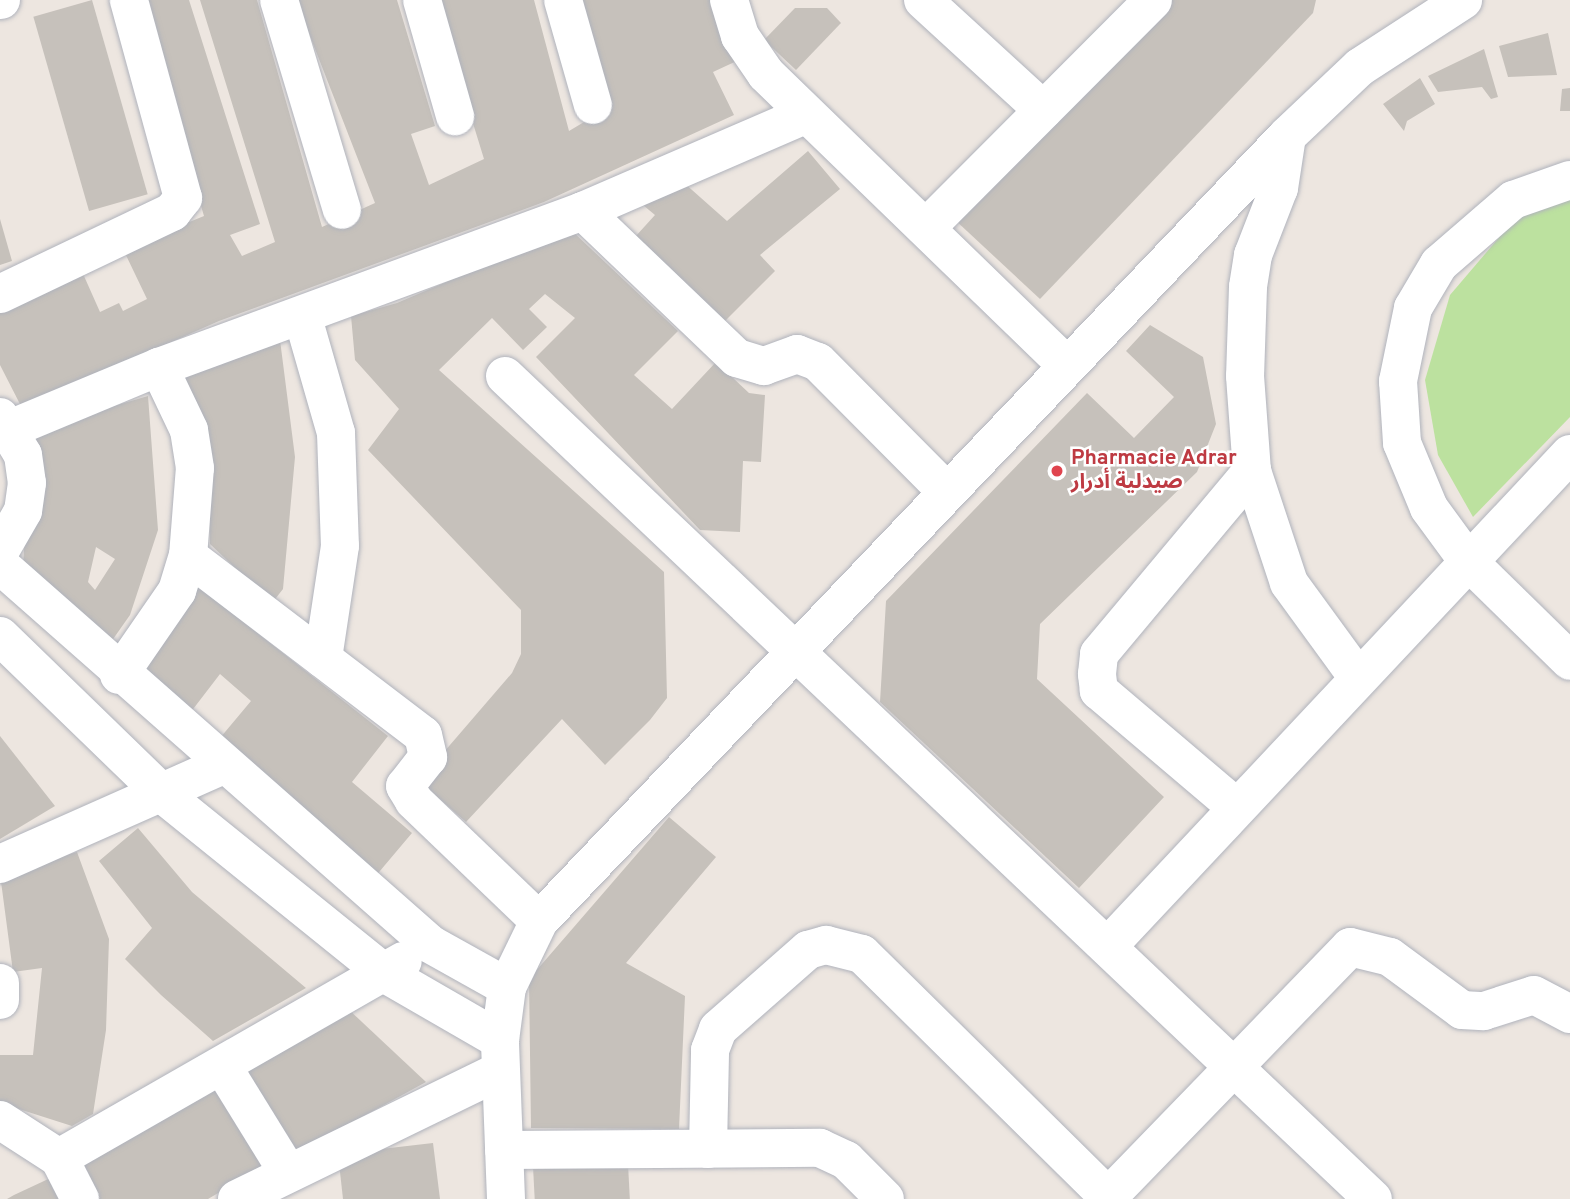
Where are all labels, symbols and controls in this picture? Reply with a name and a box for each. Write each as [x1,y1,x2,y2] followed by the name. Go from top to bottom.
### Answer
[1071,446,1238,496] place label: Pharmacie Adrar صيدلية أدرار
[1049,463,1065,479] marker: Pharmacie Adrar صيدلية أدرار

